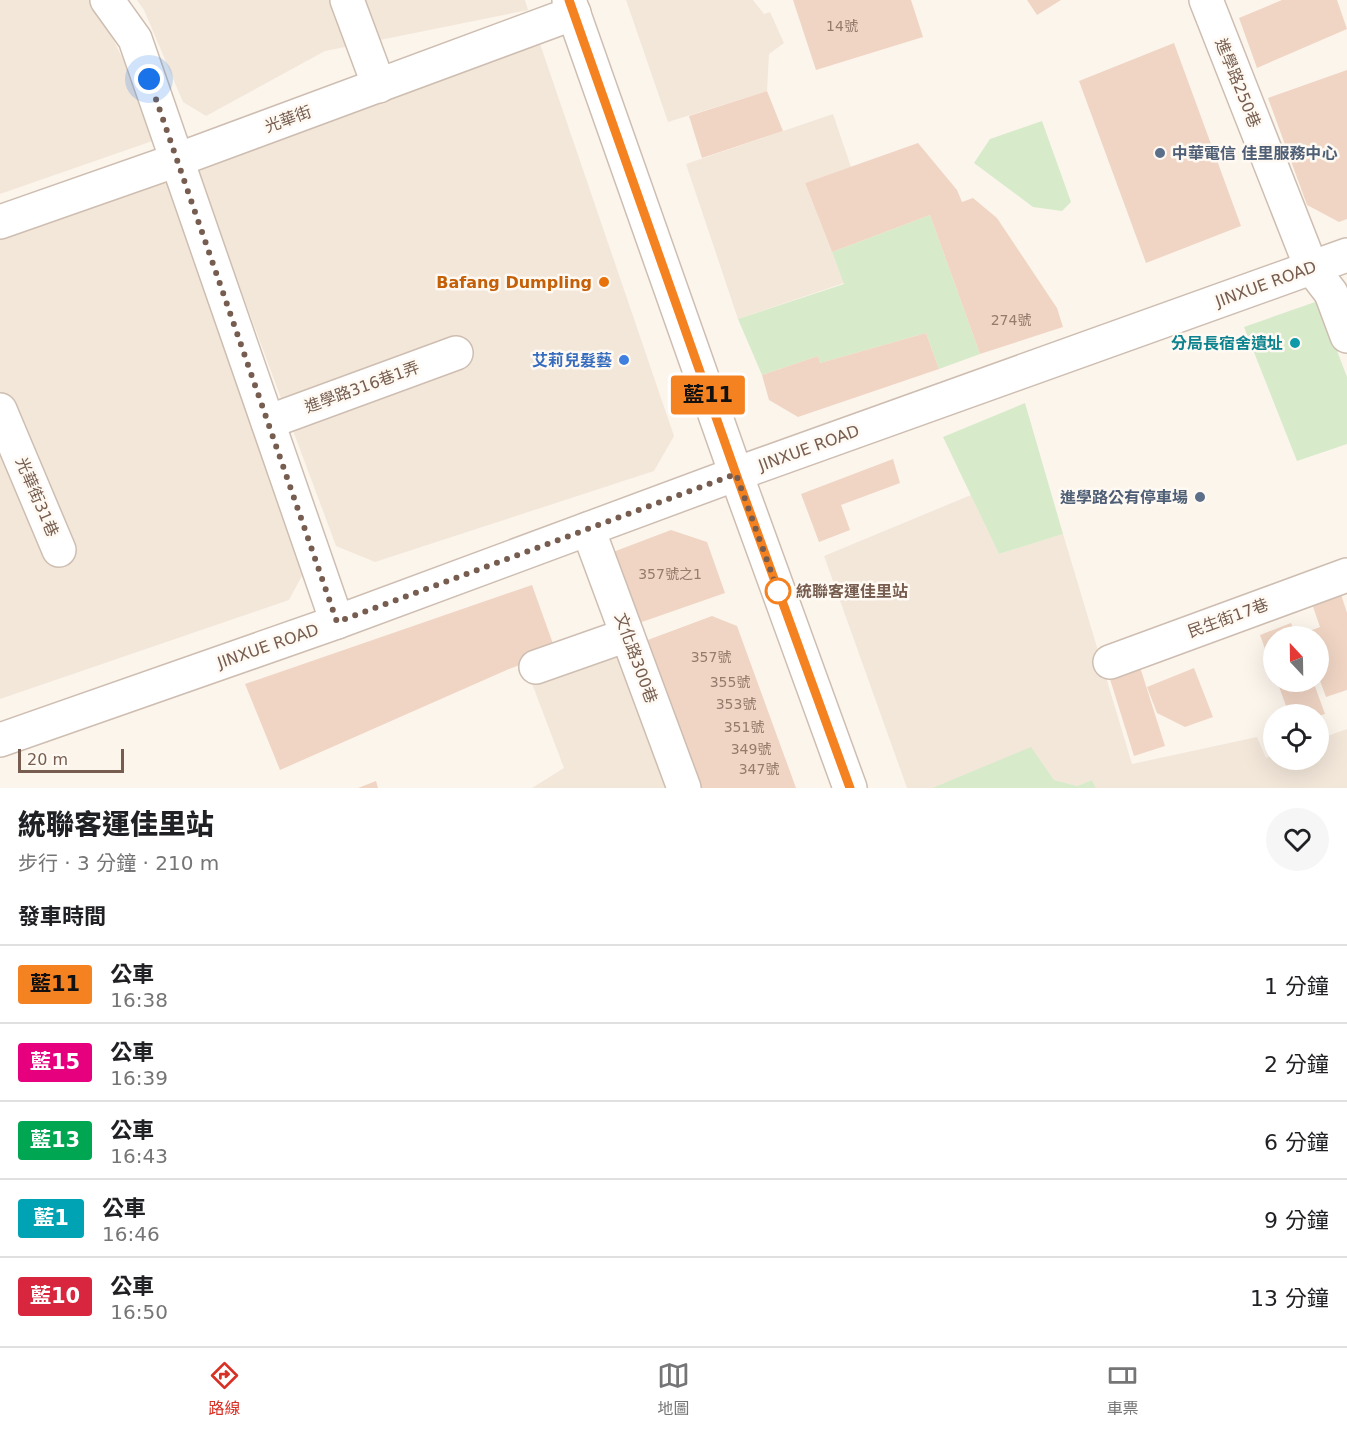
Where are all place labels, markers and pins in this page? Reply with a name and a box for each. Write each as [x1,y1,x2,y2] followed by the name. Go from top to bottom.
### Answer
[1172,144,1338,163] place label: 中華電信 佳里服務中心
[1153,146,1167,160] marker: 中華電信 佳里服務中心
[436,273,592,292] place label: Bafang Dumpling
[597,275,611,289] marker: Bafang Dumpling
[1171,334,1283,353] place label: 分局長宿舍遺址
[1288,336,1302,350] marker: 分局長宿舍遺址
[532,351,612,370] place label: 艾莉兒髮藝
[617,353,631,367] marker: 艾莉兒髮藝
[1060,488,1188,507] place label: 進學路公有停車場
[1193,490,1207,504] marker: 進學路公有停車場
[765,578,791,604] marker: 統聯客運佳里站
[796,582,908,601] place label: 統聯客運佳里站

